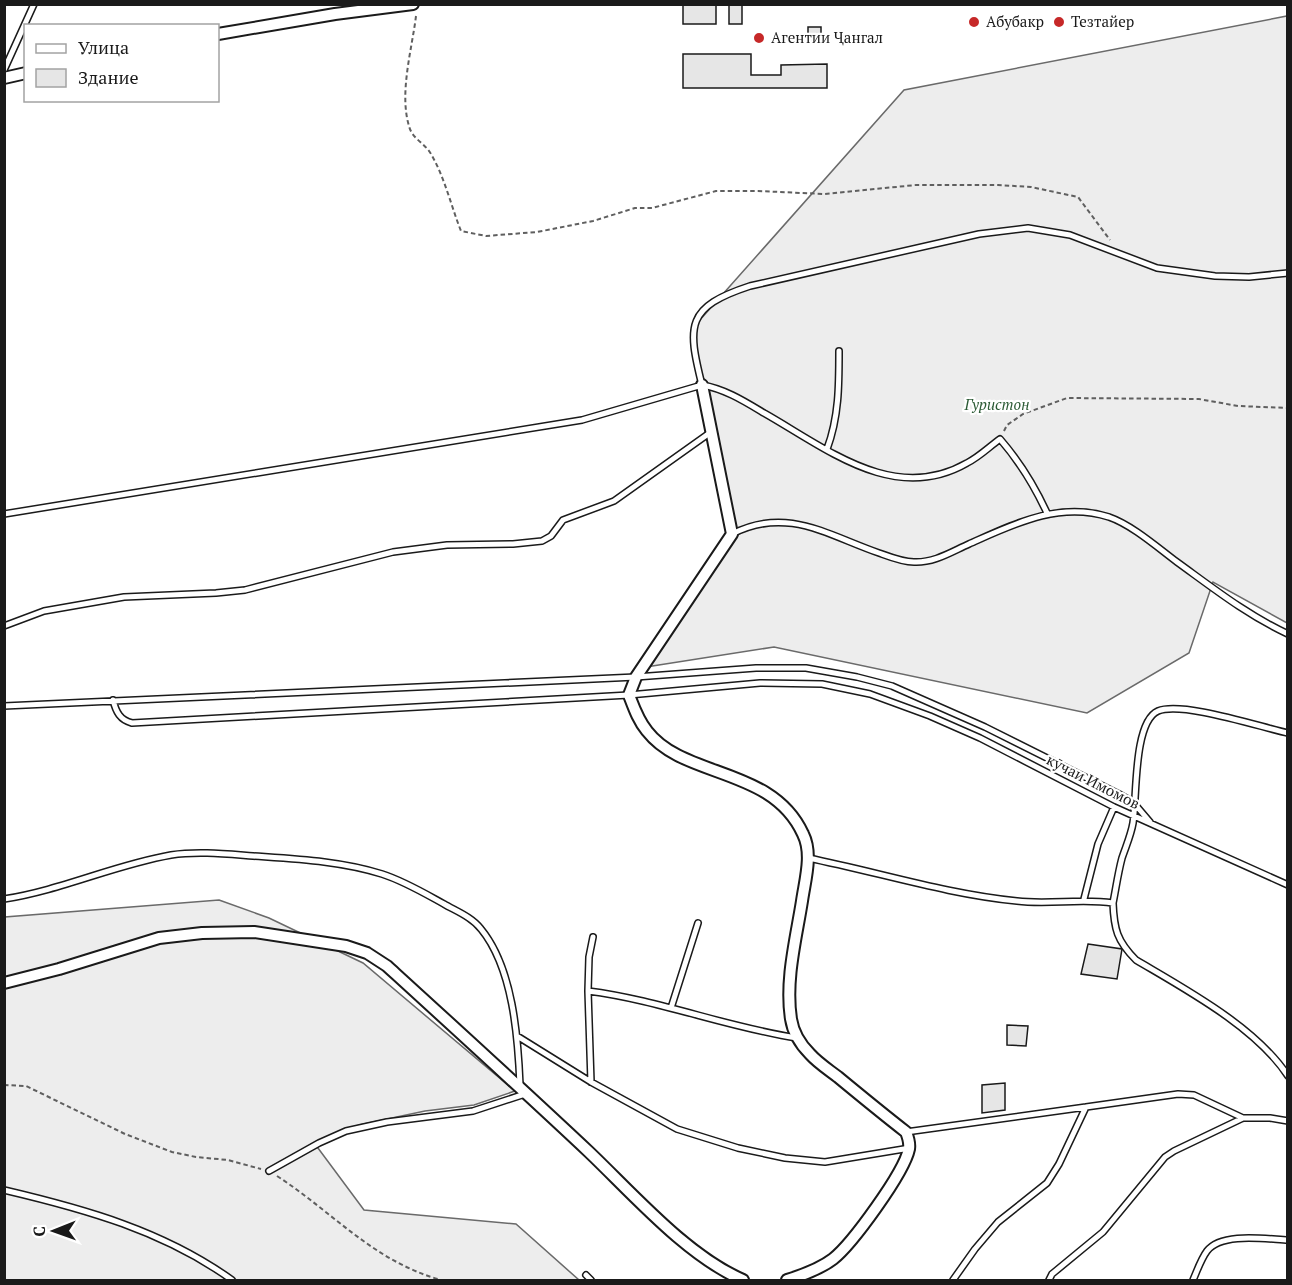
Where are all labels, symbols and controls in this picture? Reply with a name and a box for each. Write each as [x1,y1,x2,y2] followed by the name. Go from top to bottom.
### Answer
[986,11,1044,31] place label: Абубакр
[1071,11,1134,31] place label: Тезтайер
[967,15,981,29] marker: Абубакр
[1052,15,1066,29] marker: Тезтайер
[24,24,219,102] legend
[771,27,883,47] place label: Агентии Ҷангал
[752,31,766,45] marker: Агентии Ҷангал
[78,35,129,59] text: Улица
[78,65,138,89] text: Здание
[964,394,1029,414] park label: Гуристон
[1043,749,1144,813] street label: кӯчаи Имомов
[24,1201,84,1261] north arrow
[28,1226,50,1237] text: С

